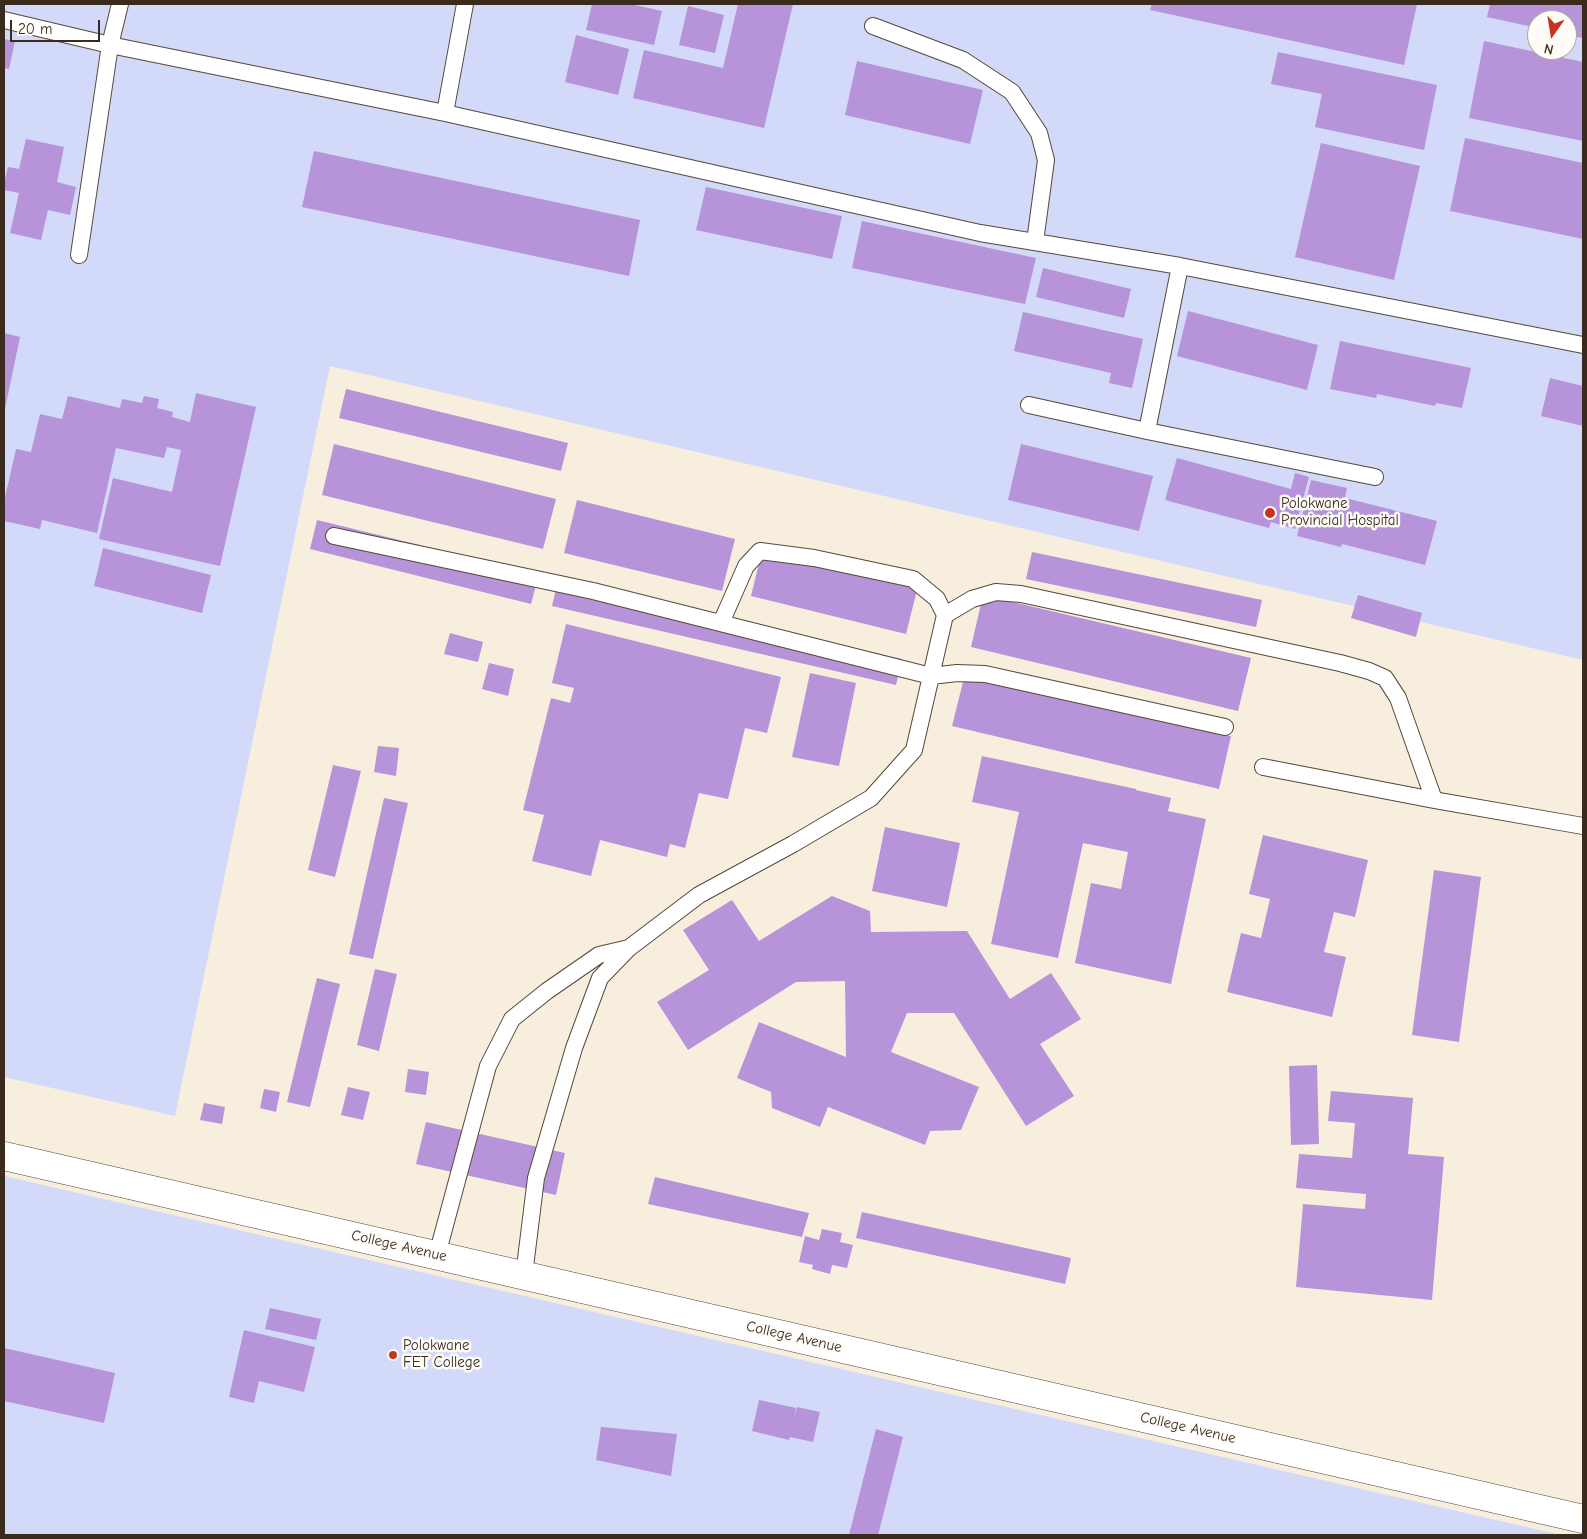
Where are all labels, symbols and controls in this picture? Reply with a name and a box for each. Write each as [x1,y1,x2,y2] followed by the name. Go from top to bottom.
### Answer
[12,10,102,42] scale bar
[1527,10,1577,60] north arrow
[18,20,52,38] text: 20 m
[1542,40,1555,58] text: N
[1281,495,1399,530] place label: Polokwane Provincial Hospital
[1263,506,1277,520] marker: Polokwane Provincial Hospital
[350,1226,448,1266] street label: College Avenue
[745,1317,843,1357] street label: College Avenue
[403,1337,480,1372] place label: Polokwane FET College
[387,1349,399,1361] marker: Polokwane FET College
[1139,1408,1237,1448] street label: College Avenue

